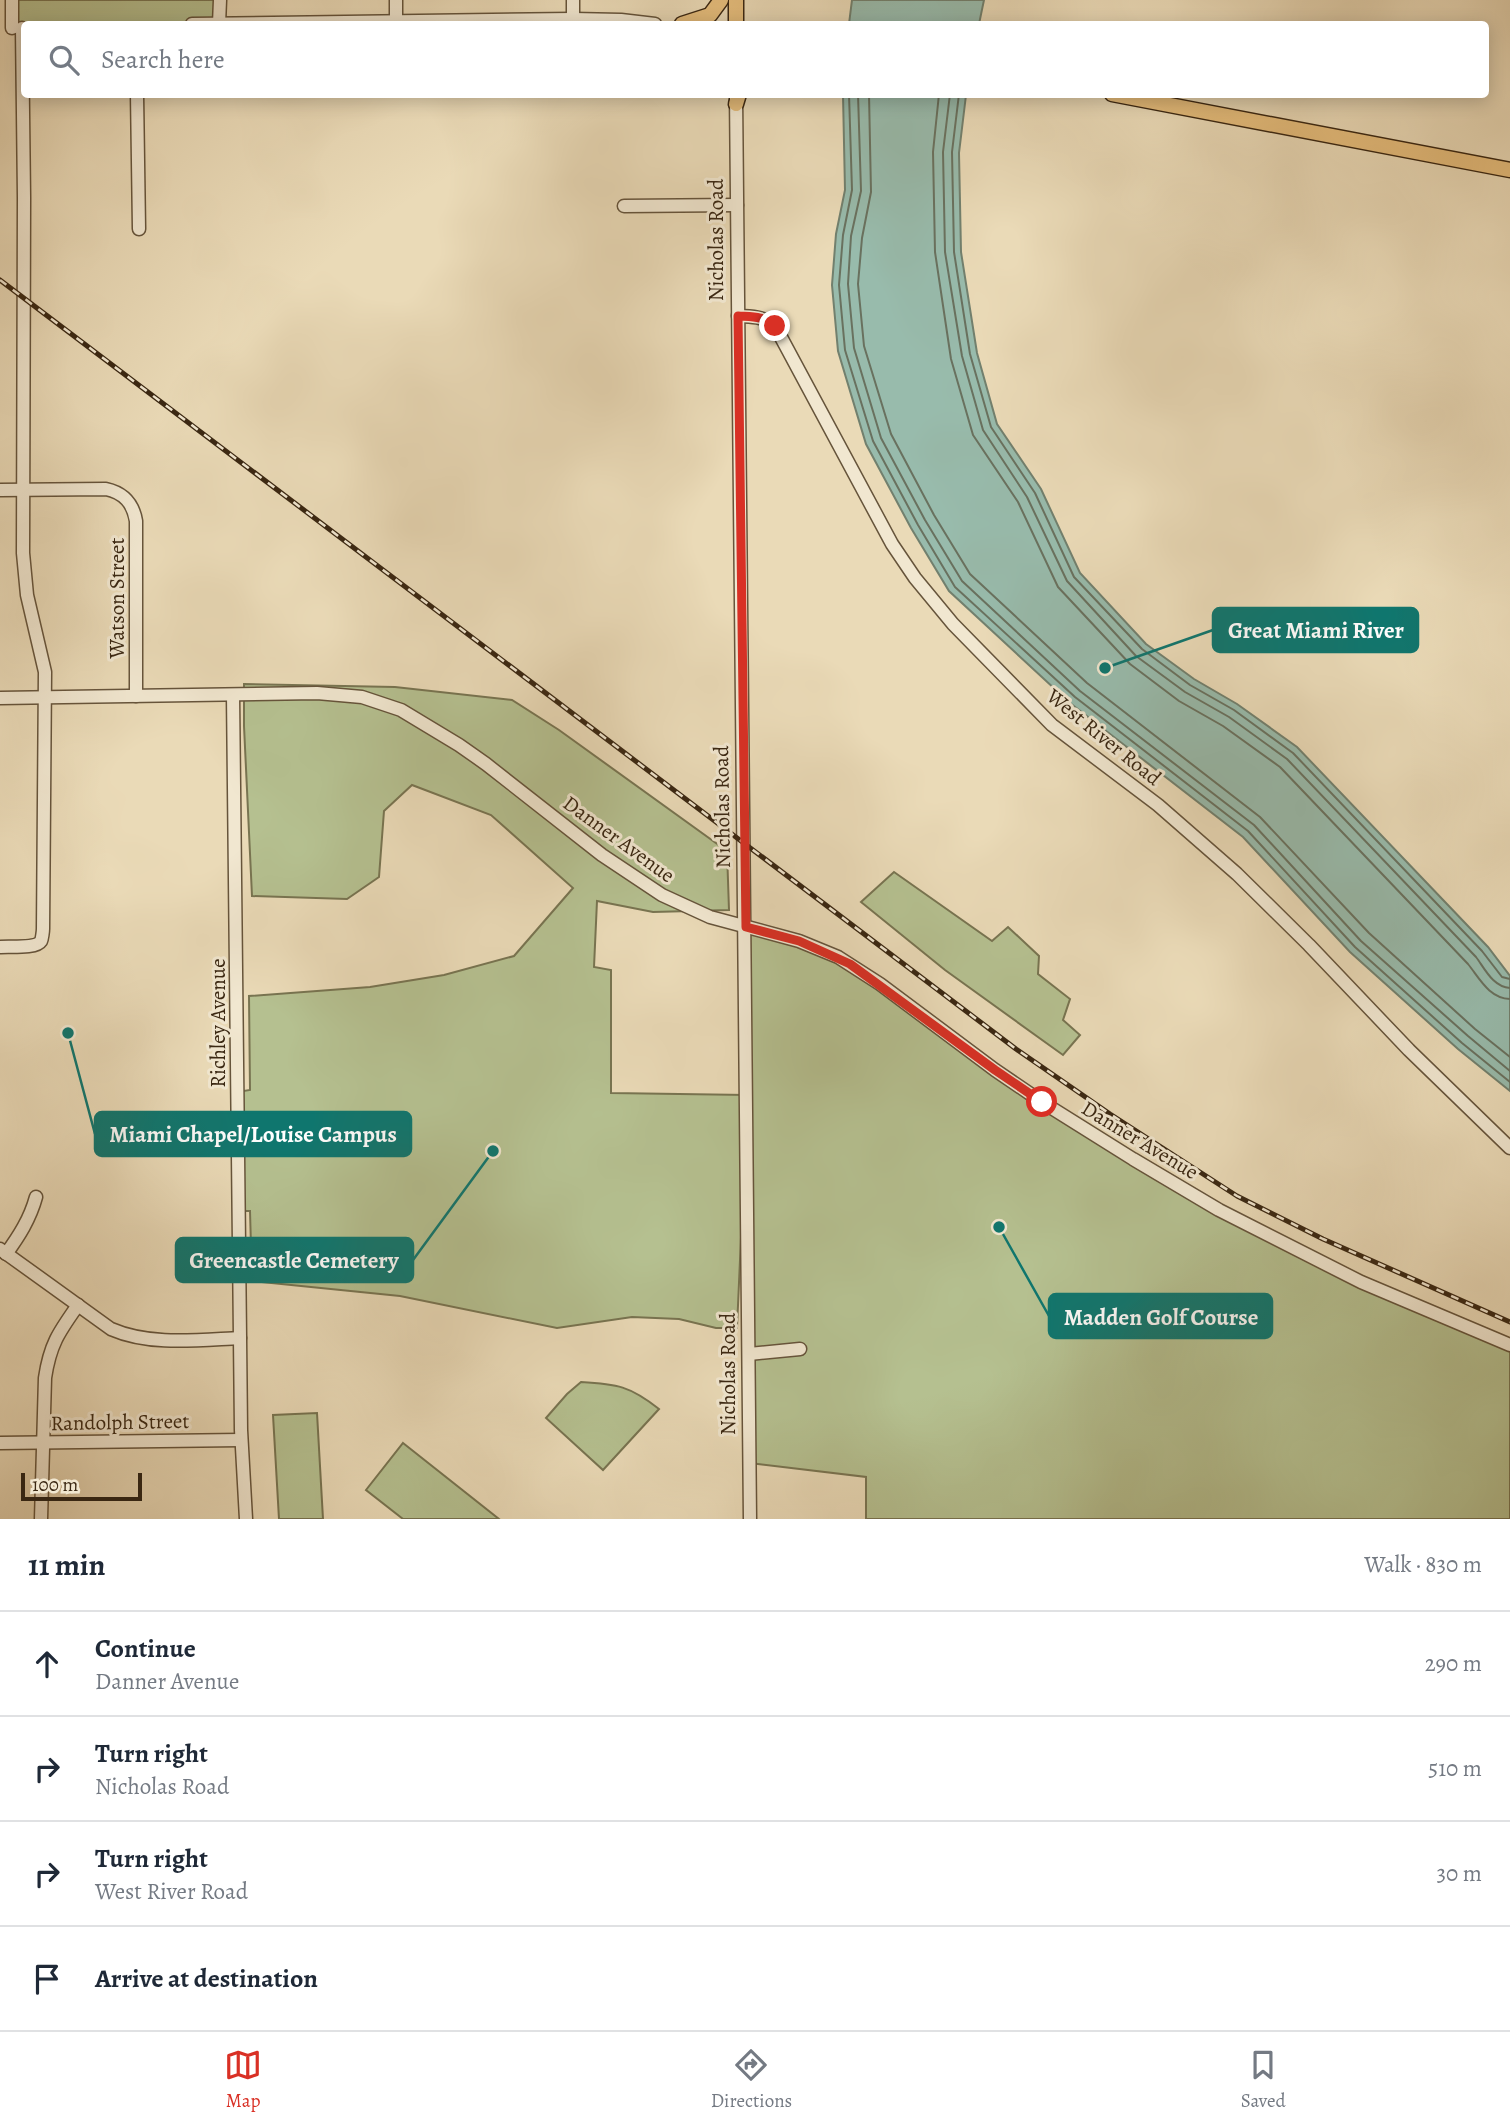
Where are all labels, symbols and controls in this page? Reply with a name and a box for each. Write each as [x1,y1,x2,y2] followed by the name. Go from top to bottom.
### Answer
[21,21,1489,98] search box
[45,41,83,79] icon: search
[101,42,225,77] text: Search here
[702,178,730,301] street label: Nicholas Road
[759,310,790,341] route end
[103,538,131,659] street label: Watson Street
[1213,608,1418,652] callout: Great Miami River
[1228,615,1405,646] text: Great Miami River
[1040,681,1168,792] street label: West River Road
[707,745,737,869] street label: Nicholas Road
[557,789,681,889] street label: Danner Avenue
[204,958,232,1088] street label: Richley Avenue
[1026,1086,1057,1117] route start
[1076,1094,1204,1186] street label: Danner Avenue
[95,1112,411,1156] callout: Miami Chapel/Louise Campus
[109,1119,397,1150] text: Miami Chapel/Louise Campus
[176,1238,413,1282] callout: Greencastle Cemetery
[189,1245,400,1276] text: Greencastle Cemetery
[1049,1294,1272,1338] callout: Madden Golf Course
[1064,1302,1258,1333] text: Madden Golf Course
[714,1312,742,1435] street label: Nicholas Road
[50,1407,190,1437] street label: Randolph Street
[21,1470,142,1502] scale bar
[32,1472,78,1498] text: 100 m
[28,1545,105,1585] text: 11 min
[1364,1549,1482,1580] text: Walk · 830 m
[95,1631,196,1666] text: Continue
[28,1645,66,1683] icon: ahead
[1425,1648,1482,1679] text: 290 m
[95,1666,239,1697] text: Danner Avenue
[95,1736,208,1771] text: Turn right
[28,1750,66,1788] icon: right
[1428,1753,1482,1784] text: 510 m
[95,1771,229,1802] text: Nicholas Road
[95,1841,208,1876] text: Turn right
[28,1855,66,1893] icon: right
[1436,1858,1482,1889] text: 30 m
[95,1876,248,1907] text: West River Road
[28,1960,66,1998] icon: arrive
[95,1961,318,1996] text: Arrive at destination
[224,2046,262,2114] tab: Map
[711,2046,792,2114] tab: Directions
[1241,2046,1286,2114] tab: Saved

